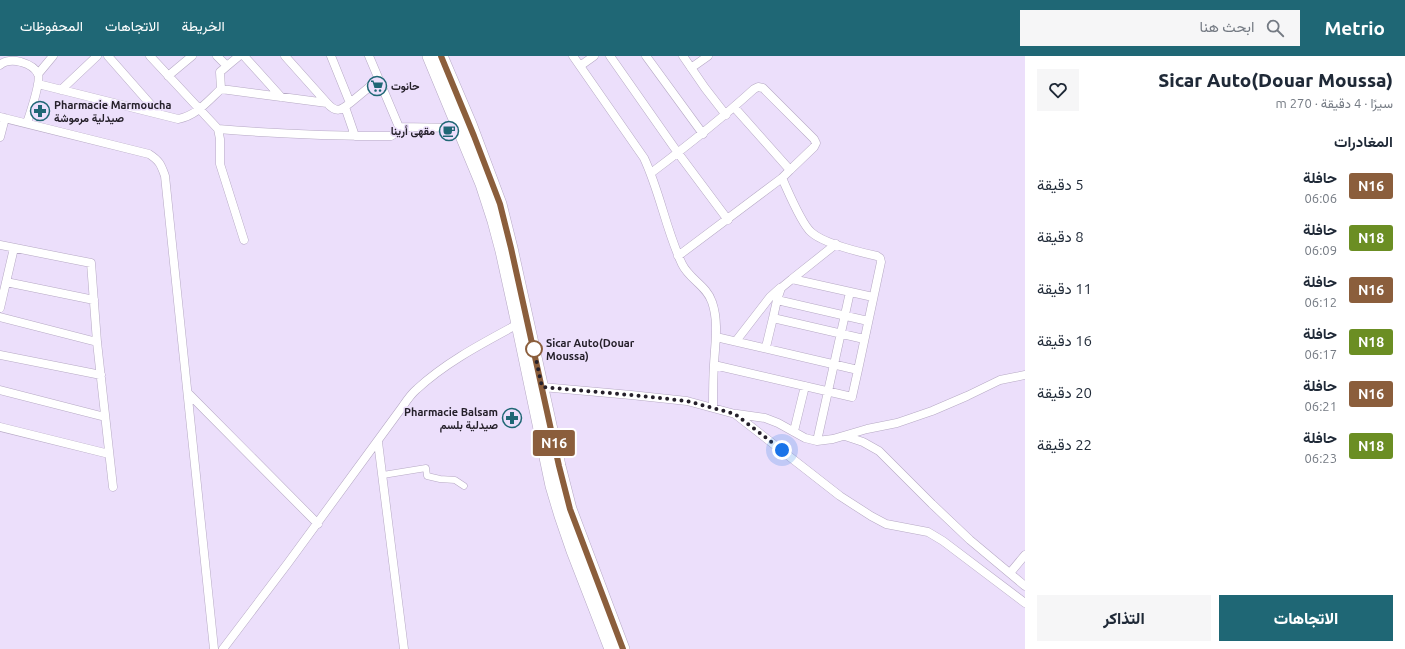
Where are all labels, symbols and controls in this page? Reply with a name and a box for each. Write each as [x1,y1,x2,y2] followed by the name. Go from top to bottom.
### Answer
[1020,10,1300,46] search box
[1264,17,1286,39] icon: search
[1324,17,1385,39] text: Metrio
[20,18,83,34] text: المحفوظات
[105,18,159,34] text: الاتجاهات
[181,18,225,34] text: الخريطة
[1200,18,1254,35] text: ابحث هنا
[1037,69,1079,111] button: heart
[1158,69,1393,91] text: Sicar Auto(Douar Moussa)
[366,75,388,97] supermarket icon: حانوت
[391,80,420,93] place label: حانوت
[1276,96,1393,110] text: سيرًا · 4 دقيقة · 270 m
[54,99,171,125] place label: Pharmacie Marmoucha صيدلية مرموشة
[29,100,51,122] pharmacy icon: Pharmacie Marmoucha صيدلية مرموشة
[438,120,460,142] cafe icon: مقهى أرينا
[391,125,435,138] place label: مقهى أرينا
[1334,133,1393,150] text: المغادرات
[1303,169,1337,186] text: حافلة
[1037,176,1084,193] text: 5 دقيقة
[1358,178,1384,194] text: N16
[1304,191,1337,205] text: 06:06
[1303,221,1337,238] text: حافلة
[1037,228,1084,245] text: 8 دقيقة
[1358,230,1384,246] text: N18
[1304,243,1337,257] text: 06:09
[1303,273,1337,290] text: حافلة
[1037,280,1092,297] text: 11 دقيقة
[1358,282,1384,298] text: N16
[1304,295,1337,309] text: 06:12
[1303,325,1337,342] text: حافلة
[1037,332,1092,349] text: 16 دقيقة
[1358,334,1384,350] text: N18
[546,337,635,363] place label: Sicar Auto(Douar Moussa)
[525,340,543,358] marker: Sicar Auto(Douar Moussa)
[1304,347,1337,361] text: 06:17
[1303,377,1337,394] text: حافلة
[1037,384,1092,401] text: 20 دقيقة
[1358,386,1384,402] text: N16
[1304,399,1337,413] text: 06:21
[404,406,498,433] place label: Pharmacie Balsam صيدلية بلسم
[501,407,523,429] pharmacy icon: Pharmacie Balsam صيدلية بلسم
[1303,429,1337,446] text: حافلة
[531,430,577,456] line badge: N16
[541,435,567,451] text: N16
[1037,436,1092,453] text: 22 دقيقة
[1358,438,1384,454] text: N18
[772,440,792,460] your location
[1304,451,1337,465] text: 06:23
[1037,595,1211,641] button: التذاكر
[1219,595,1393,641] button: الاتجاهات

